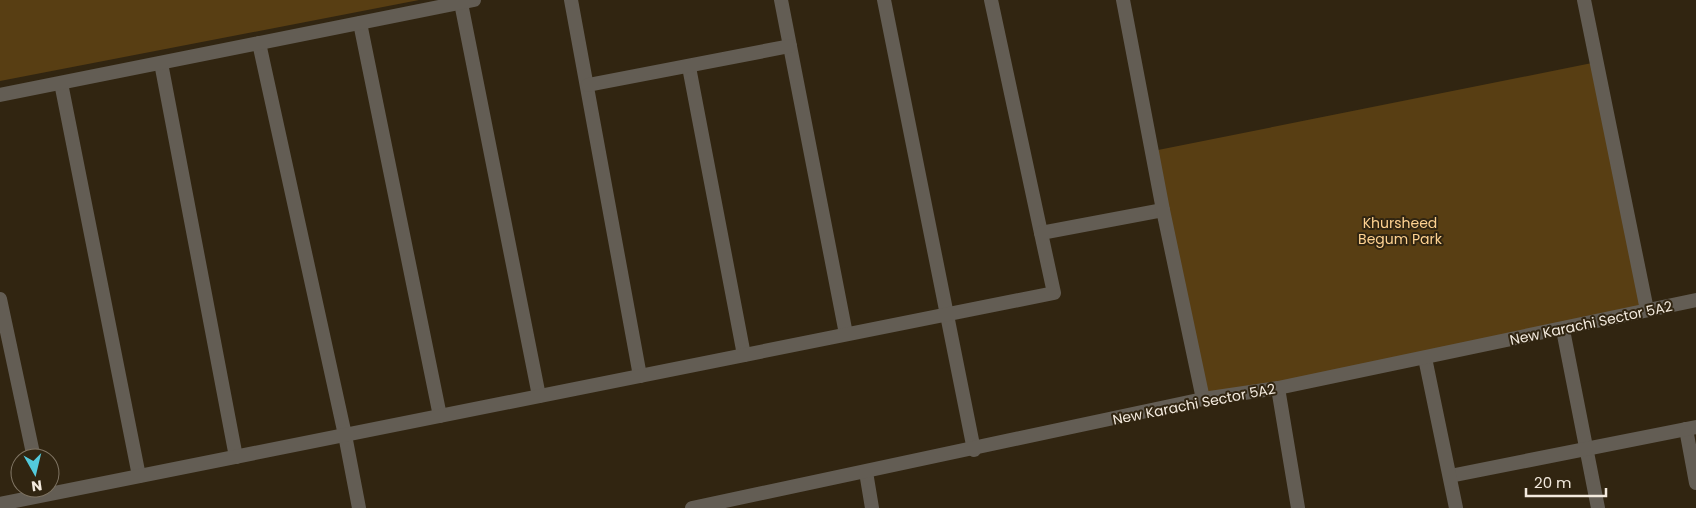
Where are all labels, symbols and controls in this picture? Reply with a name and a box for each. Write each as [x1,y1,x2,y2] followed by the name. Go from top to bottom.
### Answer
[1358,213,1443,249] park label: Khursheed Begum Park
[1508,296,1674,350] street label: New Karachi Sector 5A2
[1111,378,1277,430] street label: New Karachi Sector 5A2
[10,448,60,498] north arrow
[1526,466,1606,498] scale bar
[1534,472,1572,493] text: 20 m
[30,475,43,497] text: N

